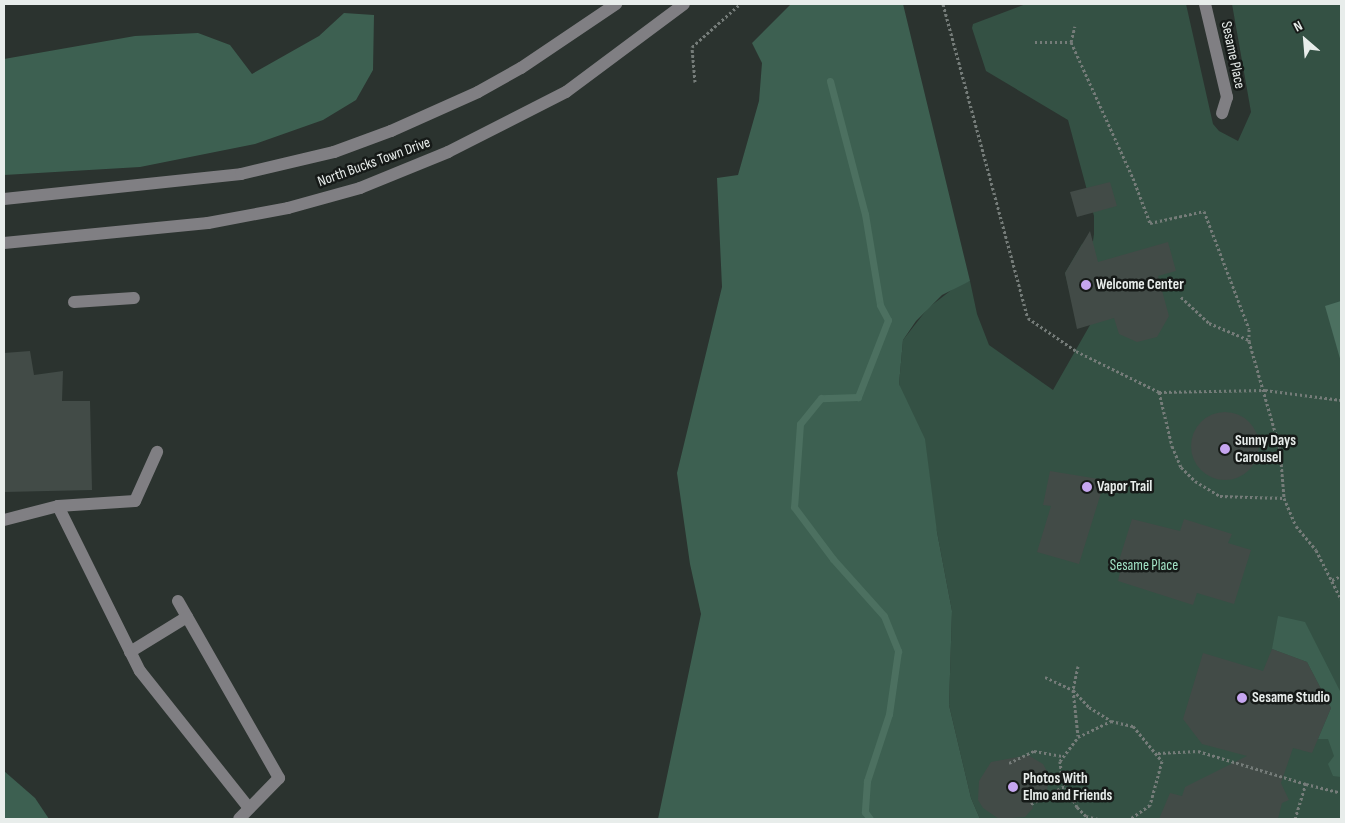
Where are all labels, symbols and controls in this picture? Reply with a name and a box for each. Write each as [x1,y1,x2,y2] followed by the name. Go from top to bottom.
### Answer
[1280,15,1330,65] north arrow
[1291,17,1305,35] text: N
[1217,20,1249,90] street label: Sesame Place
[315,133,433,191] street label: North Bucks Town Drive
[1096,276,1184,294] place label: Welcome Center
[1080,279,1092,291] marker: Welcome Center
[1235,431,1296,466] place label: Sunny Days Carousel
[1219,443,1231,455] marker: Sunny Days Carousel
[1097,478,1152,496] place label: Vapor Trail
[1081,481,1093,493] marker: Vapor Trail
[1110,557,1178,575] park label: Sesame Place
[1252,689,1330,707] place label: Sesame Studio
[1236,692,1248,704] marker: Sesame Studio
[1023,769,1112,804] place label: Photos With Elmo and Friends
[1007,781,1019,793] marker: Photos With Elmo and Friends

